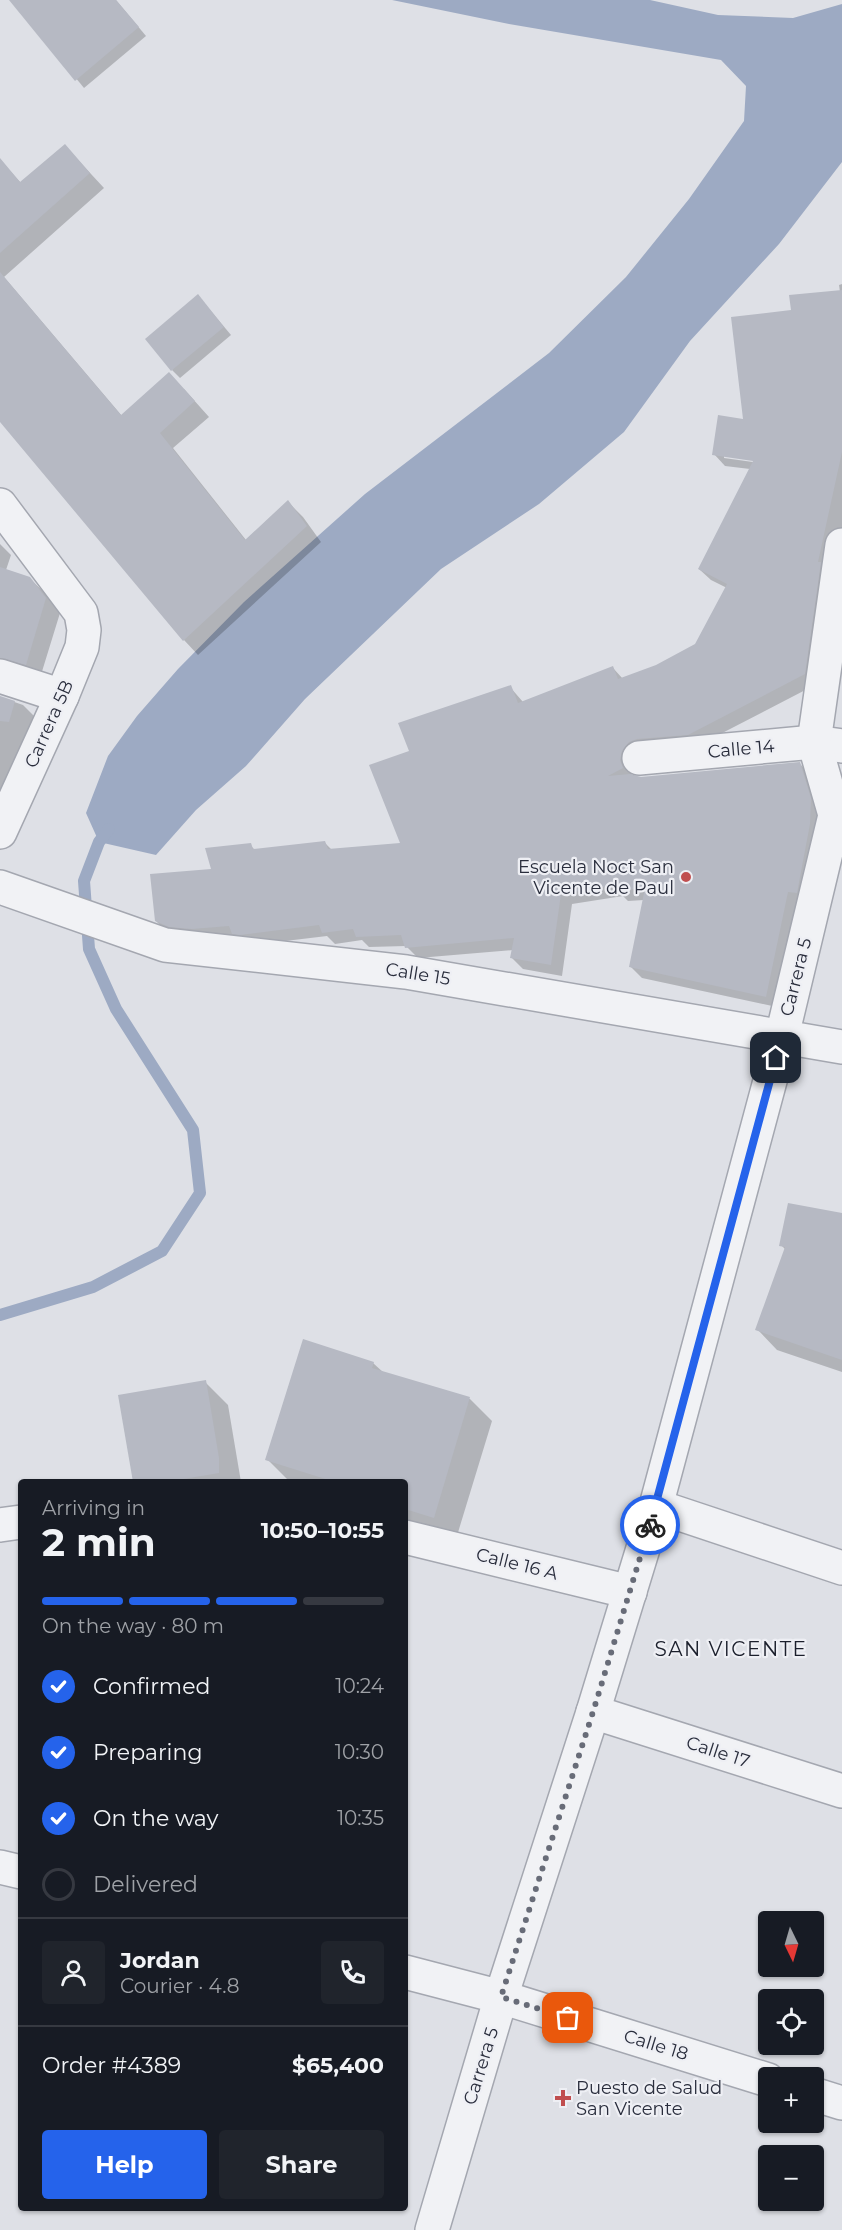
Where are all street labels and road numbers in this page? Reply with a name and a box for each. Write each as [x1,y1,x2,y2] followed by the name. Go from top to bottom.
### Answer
[20,677,78,771] street label: Carrera 5B
[707,735,775,763] street label: Calle 14
[776,935,816,1019] street label: Carrera 5
[384,958,452,990] street label: Calle 15
[474,1543,560,1585] street label: Calle 16 A
[683,1731,753,1773] street label: Calle 17
[459,2024,503,2108] street label: Carrera 5
[621,2025,691,2065] street label: Calle 18

